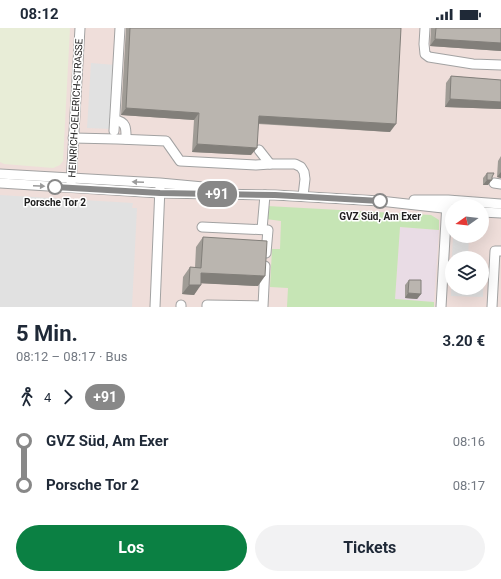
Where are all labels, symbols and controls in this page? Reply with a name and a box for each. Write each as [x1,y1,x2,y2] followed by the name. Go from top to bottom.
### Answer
[20,5,59,23] text: 08:12
[66,38,85,178] street label: HEINRICH-OELERICH-STRASSE
[132,178,144,185] one-way arrow
[47,179,63,195] marker: Porsche Tor 2
[194,181,240,207] line badge: +91
[33,182,45,189] one-way arrow
[205,186,229,202] text: +91
[372,193,388,209] marker: GVZ Süd, Am Exer
[24,197,86,208] place label: Porsche Tor 2
[445,199,489,243] north arrow
[445,199,489,295] map controls
[339,211,421,223] place label: GVZ Süd, Am Exer
[445,251,489,295] button: layers
[16,321,78,346] text: 5 Min.
[442,332,485,350] text: 3.20 €
[16,349,128,364] text: 08:12 – 08:17 · Bus
[16,386,38,408] icon: walk
[57,386,79,408] icon: forward
[93,389,117,405] text: +91
[44,390,51,405] text: 4
[46,432,168,450] text: GVZ Süd, Am Exer
[453,434,485,449] text: 08:16
[46,476,139,494] text: Porsche Tor 2
[453,478,485,493] text: 08:17
[16,525,247,571] button: Los
[255,525,485,571] button: Tickets

